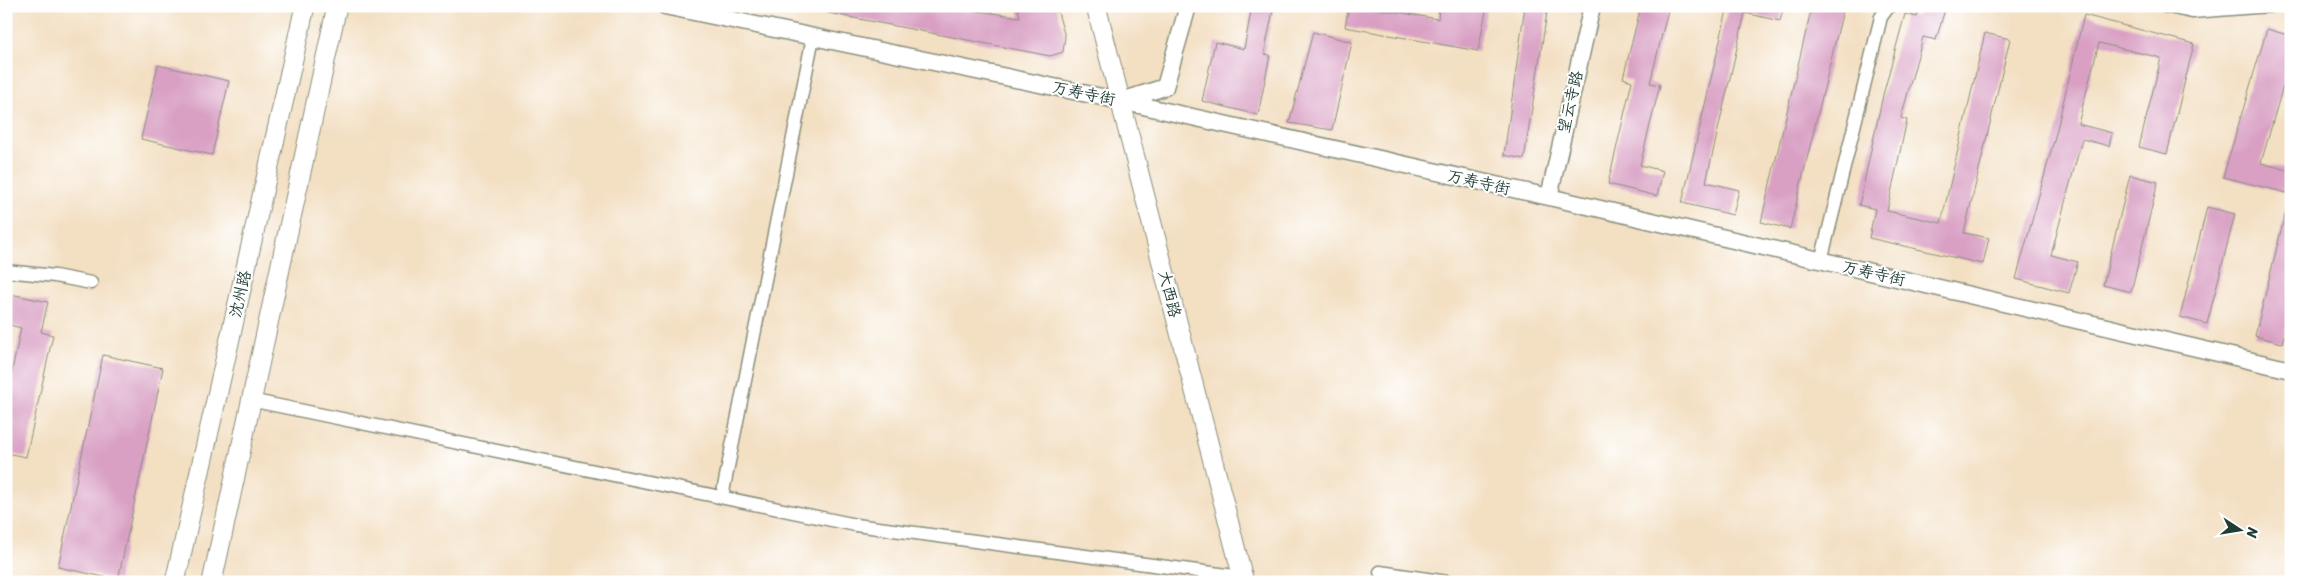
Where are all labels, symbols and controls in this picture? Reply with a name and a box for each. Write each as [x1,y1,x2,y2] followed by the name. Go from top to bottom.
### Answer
[1549,68,1591,136] street label: 望云寺路
[1050,72,1118,114] street label: 万寿寺街
[1445,161,1513,203] street label: 万寿寺街
[1840,252,1908,294] street label: 万寿寺街
[220,267,260,321] street label: 沈州路
[1150,267,1190,321] street label: 大西路
[2214,506,2264,556] north arrow
[2239,524,2266,540] text: N

